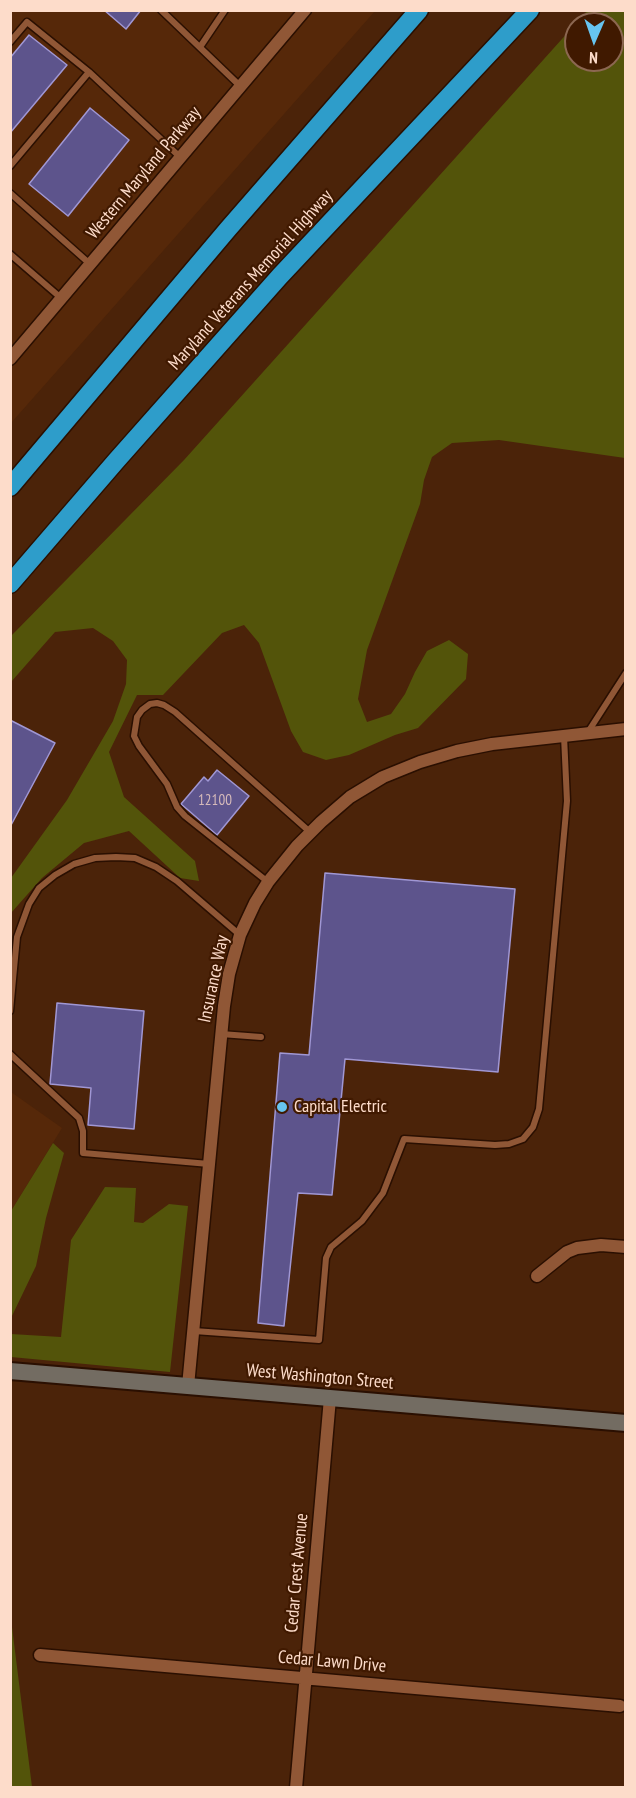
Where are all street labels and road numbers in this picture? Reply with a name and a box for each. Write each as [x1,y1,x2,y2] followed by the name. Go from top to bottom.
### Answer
[82,102,206,244] street label: Western Maryland Parkway
[164,186,338,374] street label: Maryland Veterans Memorial Highway
[194,933,234,1025] street label: Insurance Way
[246,1360,394,1394] street label: West Washington Street
[281,1512,313,1634] street label: Cedar Crest Avenue
[277,1647,387,1677] street label: Cedar Lawn Drive

